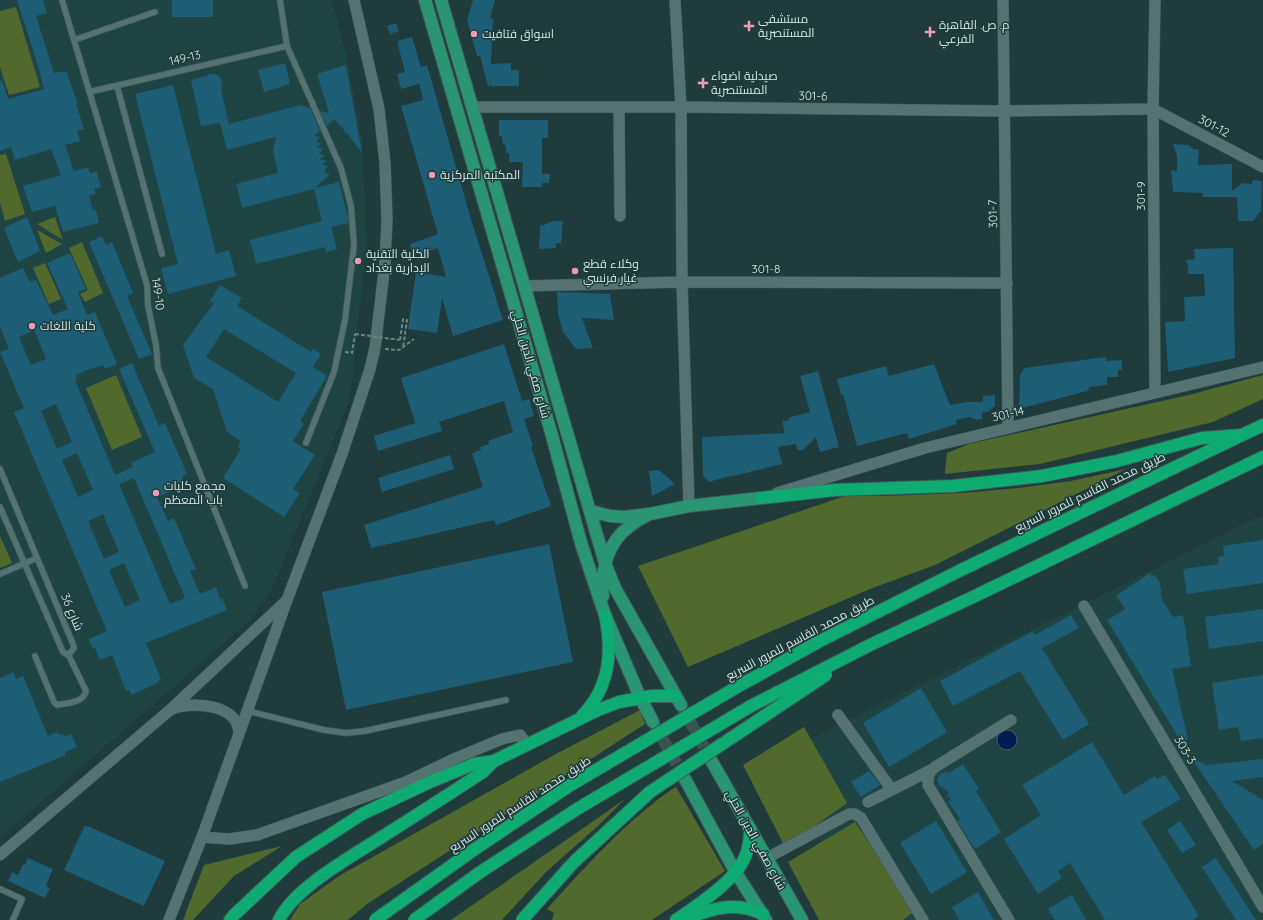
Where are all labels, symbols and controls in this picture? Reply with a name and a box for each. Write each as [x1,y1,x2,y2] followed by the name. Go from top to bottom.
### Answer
[758,11,815,40] place label: مستشفى المستنصرية
[939,17,1010,49] place label: م. ص. القاهرة الفرعي
[743,20,755,32] marker: مستشفى المستنصرية
[482,26,554,41] place label: اسواق فتافيت
[924,26,936,38] marker: م. ص. القاهرة الفرعي
[469,29,479,39] marker: اسواق فتافيت
[168,47,202,68] street label: 149-13
[711,68,778,97] place label: صيدلية اضواء المستنصرية
[698,78,708,88] marker: صيدلية اضواء المستنصرية
[798,88,828,103] street label: 301-6
[1196,111,1233,140] street label: 301-12
[440,167,520,182] place label: المكتبة المركزية
[427,170,437,180] marker: المكتبة المركزية
[1133,181,1148,211] street label: 301-9
[985,200,1000,228] street label: 301-7
[366,246,430,275] place label: الكلية التقنية الإدارية بغداد
[353,256,363,266] marker: الكلية التقنية الإدارية بغداد
[583,256,639,288] place label: وكلاء قطع غيار فرنسي
[751,261,781,276] street label: 301-8
[570,266,580,276] marker: وكلاء قطع غيار فرنسي
[149,277,168,311] street label: 149-10
[506,308,554,421] street label: شارع صفي الدين الحلي
[40,318,96,333] place label: كلية اللغات
[27,321,37,331] marker: كلية اللغات
[990,403,1025,424] street label: 301-14
[1012,448,1168,536] street label: طريق محمد القاسم للمرور السريع
[164,478,226,508] place label: مجمع كليات باب المعظم
[151,488,161,498] marker: مجمع كليات باب المعظم
[57,591,87,633] street label: شارع 36
[723,592,877,684] street label: طريق محمد القاسم للمرور السريع
[1171,733,1200,767] street label: 303-3
[446,752,594,856] street label: طريق محمد القاسم للمرور السريع
[720,787,790,894] street label: شارع صفي الدين الحلي

